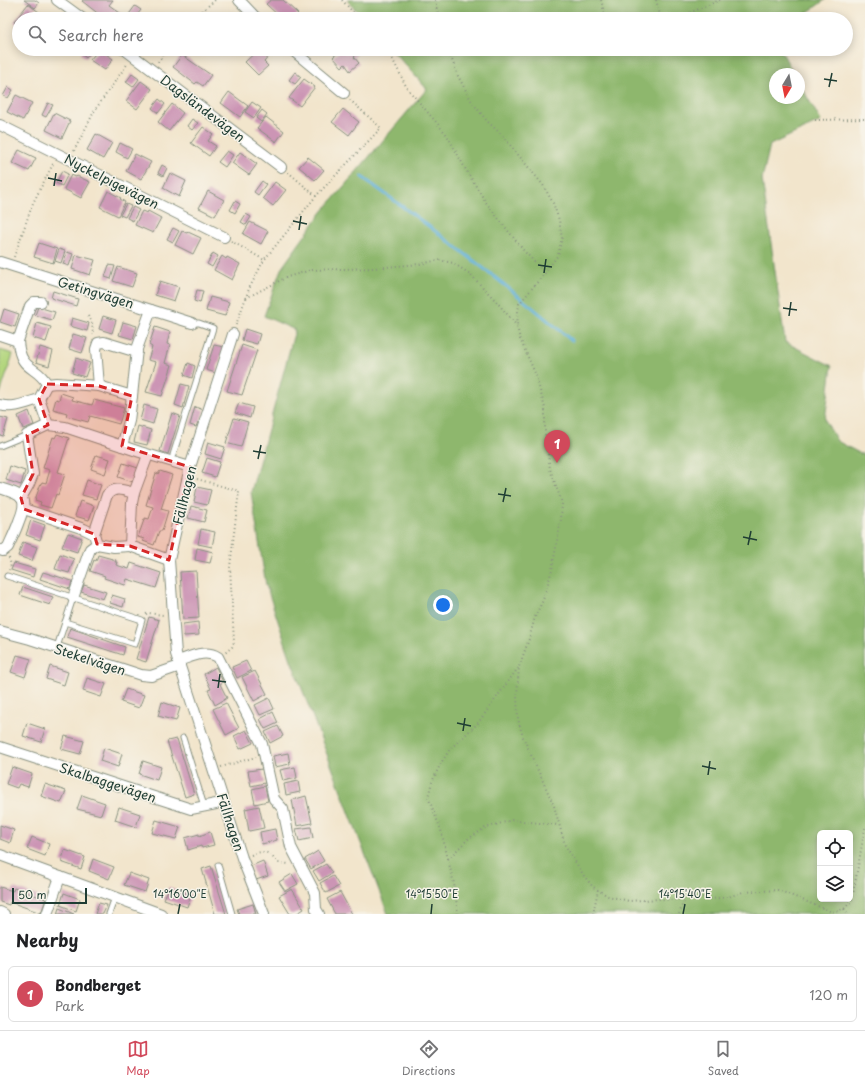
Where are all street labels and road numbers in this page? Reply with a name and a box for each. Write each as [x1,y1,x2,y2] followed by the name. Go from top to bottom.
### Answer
[157,70,249,146] street label: Dagsländevägen
[61,149,163,213] street label: Nyckelpigevägen
[56,271,136,313] street label: Getingvägen
[167,463,201,527] street label: Fällhagen
[52,638,128,680] street label: Stekelvägen
[57,757,159,807] street label: Skalbaggevägen
[213,790,249,854] street label: Fällhagen

